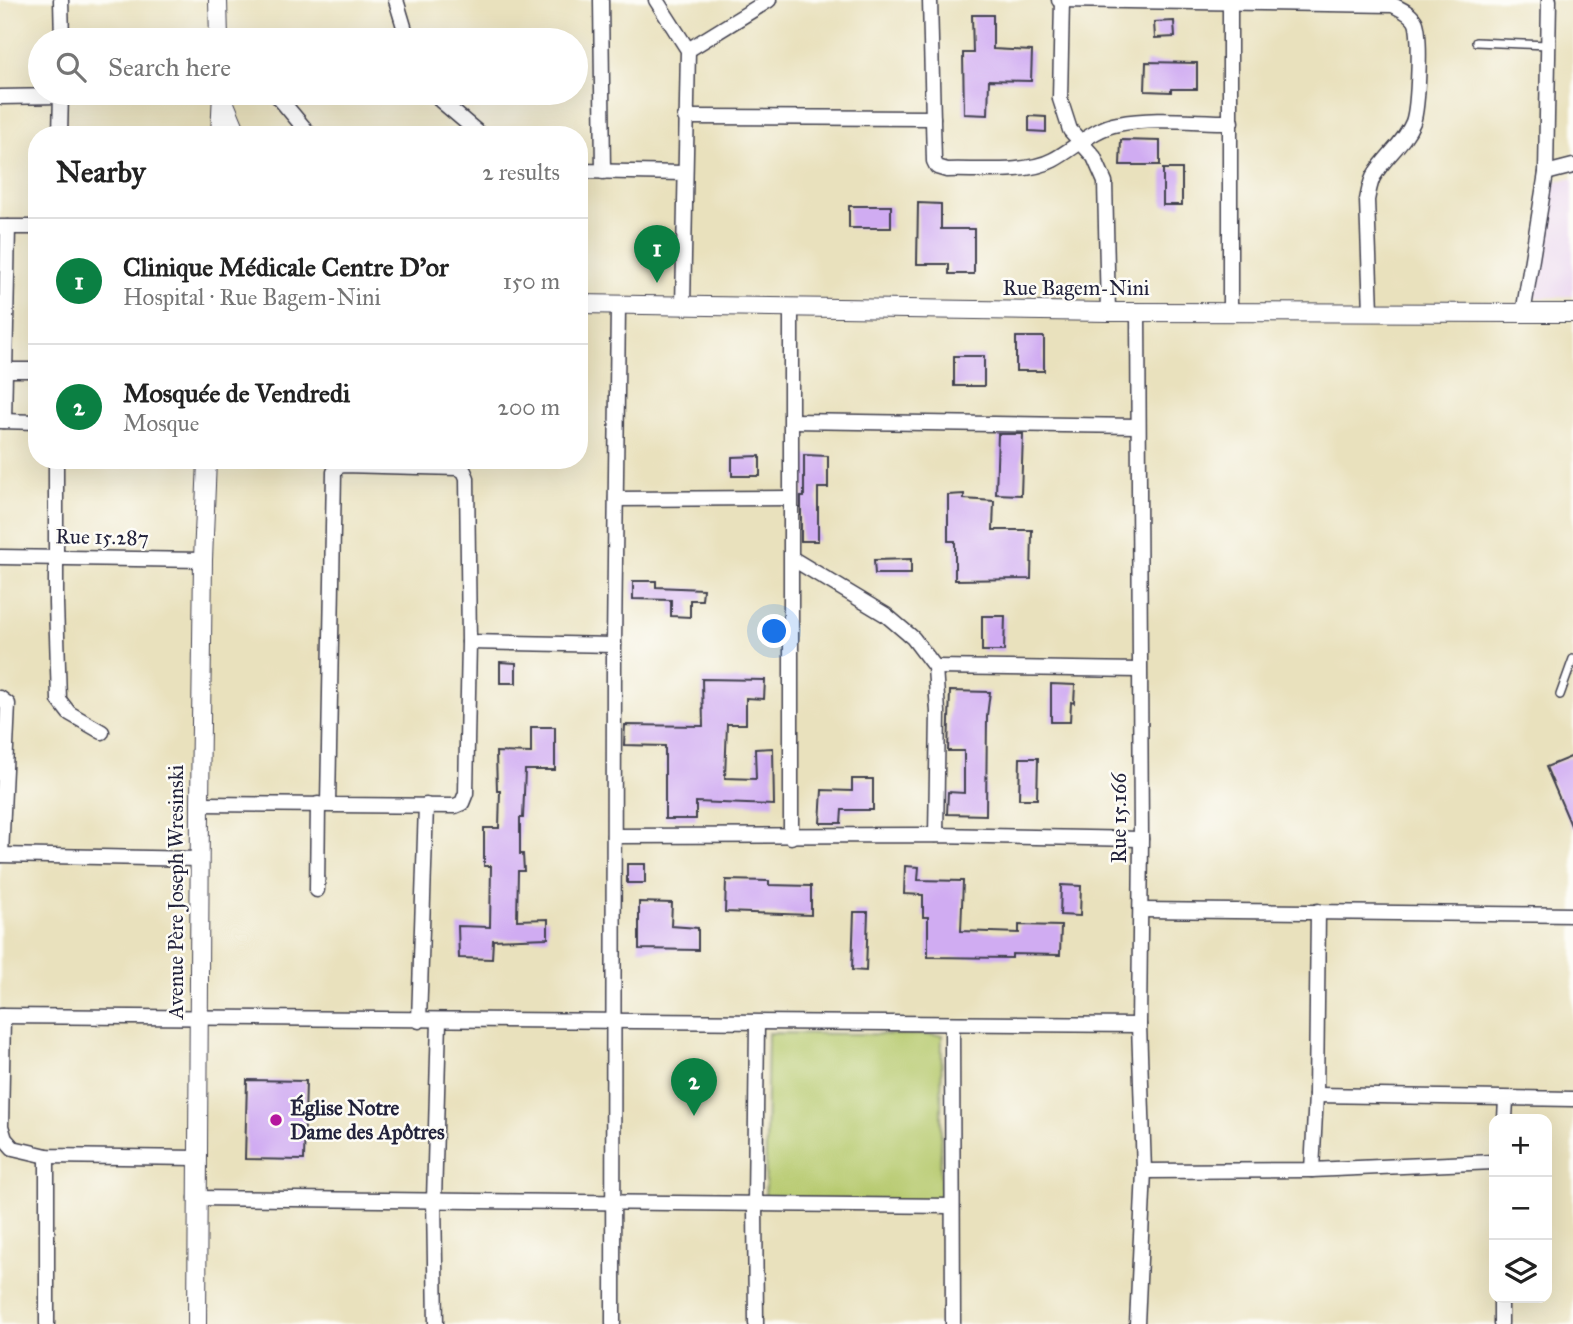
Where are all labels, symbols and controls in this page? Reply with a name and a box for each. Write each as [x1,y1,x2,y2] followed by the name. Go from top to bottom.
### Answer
[28,28,588,105] search box
[52,48,90,86] icon: search
[108,51,231,83] text: Search here
[56,154,146,190] text: Nearby
[482,158,560,186] text: 2 results
[634,225,680,283] pin: 1
[123,251,449,283] text: Clinique Médicale Centre D'or
[74,267,84,295] text: 1
[503,267,560,295] text: 150 m
[1002,275,1150,301] street label: Rue Bagem-Nini
[123,283,381,311] text: Hospital · Rue Bagem-Nini
[123,377,350,409] text: Mosquée de Vendredi
[73,393,85,421] text: 2
[498,393,560,421] text: 200 m
[123,409,199,437] text: Mosque
[55,523,149,551] street label: Rue 15.287
[757,614,791,648] your location
[163,765,189,1020] street label: Avenue Père Joseph Wresinski
[1106,771,1132,863] street label: Rue 15.166
[671,1058,717,1116] pin: 2
[290,1094,445,1145] place label: Église Notre Dame des Apôtres
[268,1112,284,1128] marker: Église Notre Dame des Apôtres
[1489,1114,1552,1303] map controls
[1489,1114,1552,1177] button: +
[1489,1177,1552,1240] button: −
[1489,1240,1552,1303] button: layers

